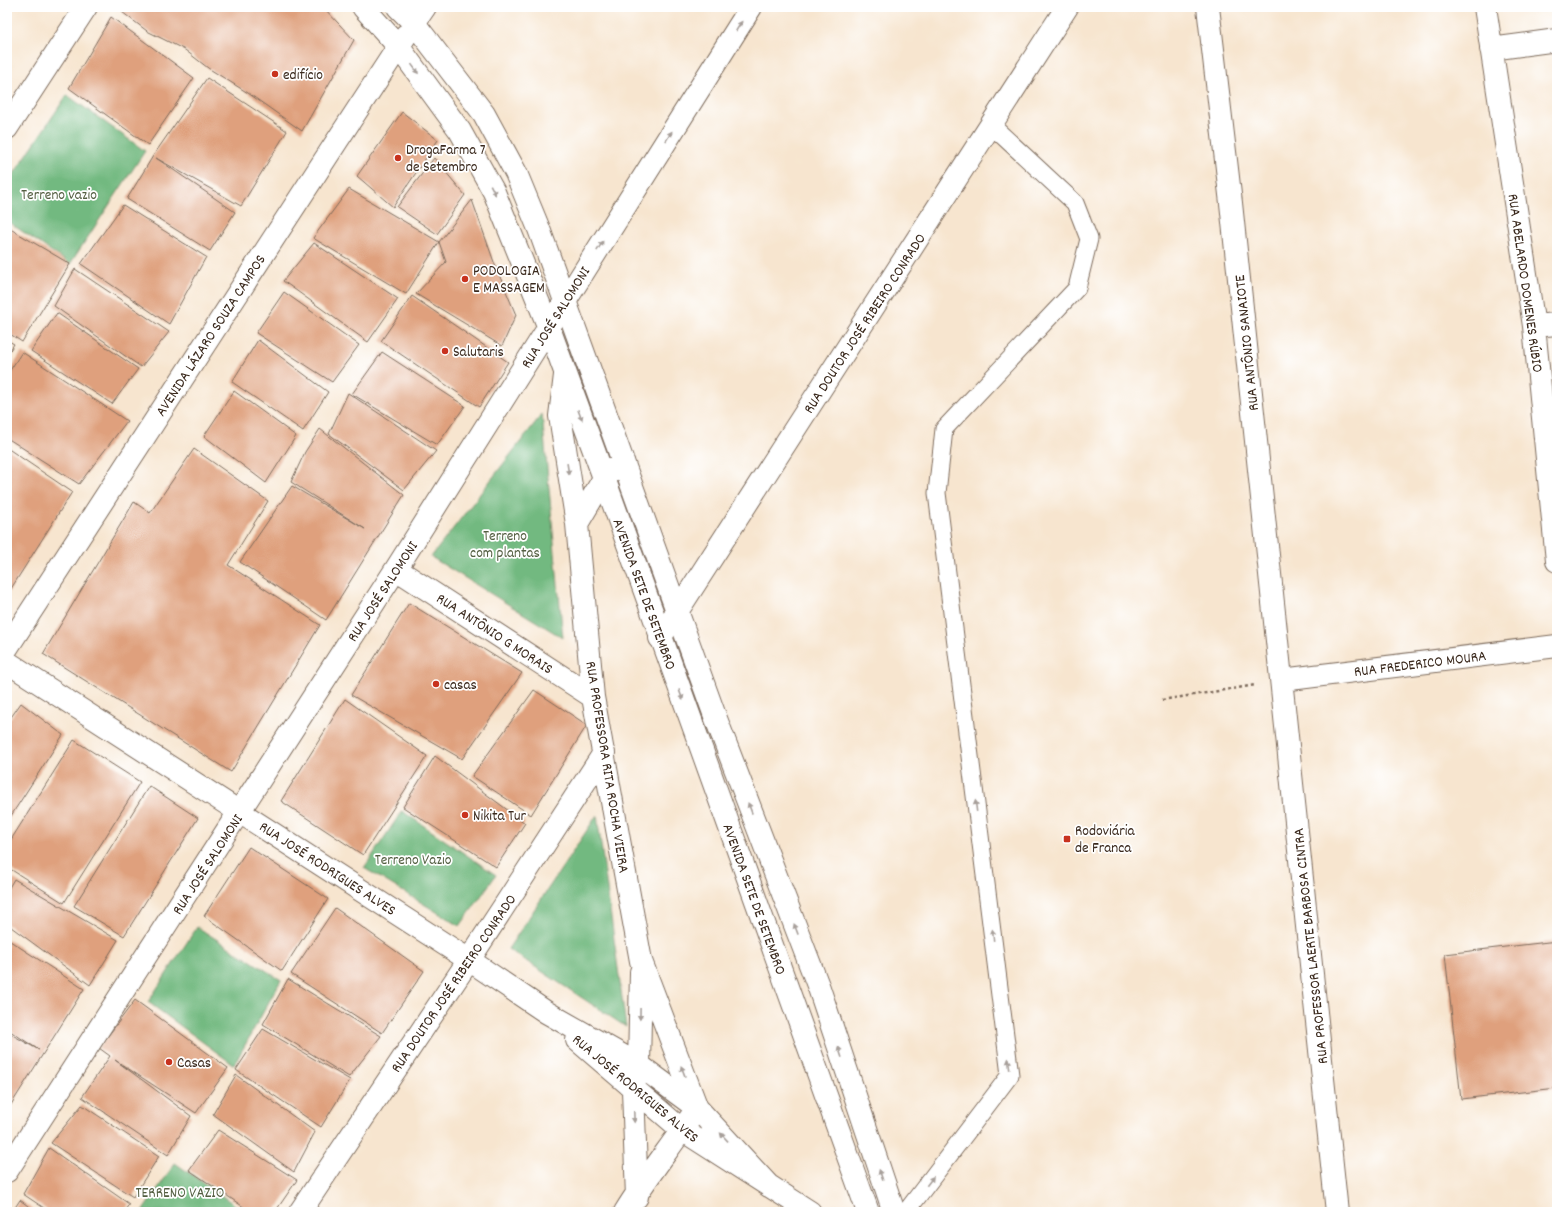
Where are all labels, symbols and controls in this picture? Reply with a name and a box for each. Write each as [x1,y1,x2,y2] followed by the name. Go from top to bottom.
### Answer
[735,20,742,32] one-way arrow
[411,63,419,74] one-way arrow
[283,65,323,87] place label: edifício
[270,69,280,79] marker: edifício
[666,130,673,142] one-way arrow
[406,140,486,179] place label: DrogaFarma 7 de Setembro
[393,153,403,163] marker: DrogaFarma 7 de Setembro
[489,184,496,195] one-way arrow
[21,185,97,207] park label: Terreno vazio
[1501,192,1547,374] street label: RUA ABELARDO DOMENES RÚBIO
[799,230,932,419] street label: RUA DOUTOR JOSÉ RIBEIRO CONRADO
[596,241,604,251] one-way arrow
[151,251,272,421] street label: AVENIDA LÁZARO SOUZA CAMPOS
[473,261,545,300] place label: PODOLOGIA E MASSAGEM
[517,263,597,373] street label: RUA JOSÉ SALOMONI
[460,274,470,284] marker: PODOLOGIA E MASSAGEM
[1230,274,1266,412] street label: RUA ANTÔNIO SANAIOTE
[453,342,504,364] place label: Salutaris
[440,346,450,356] marker: Salutaris
[578,409,584,421] one-way arrow
[565,462,571,475] one-way arrow
[606,516,681,673] street label: AVENIDA SETE DE SETEMBRO
[470,526,540,565] park label: Terreno com plantas
[343,537,425,647] street label: RUA JOSÉ SALOMONI
[431,589,557,681] street label: RUA ANTÔNIO G MORAIS
[1353,646,1488,684] street label: RUA FREDERICO MOURA
[578,660,634,875] street label: RUA PROFESSORA RITA ROCHA VIEIRA
[444,675,477,697] place label: casas
[431,679,441,689] marker: casas
[679,690,685,702] one-way arrow
[973,800,980,812] one-way arrow
[747,801,753,813] one-way arrow
[473,806,527,828] place label: Nikita Tur
[168,810,250,920] street label: RUA JOSÉ SALOMONI
[460,810,470,820] marker: Nikita Tur
[254,817,400,922] street label: RUA JOSÉ RODRIGUES ALVES
[716,821,791,978] street label: AVENIDA SETE DE SETEMBRO
[1075,821,1135,860] place label: Rodoviária de Franca
[1289,827,1335,1065] street label: RUA PROFESSOR LAERTE BARBOSA CINTRA
[1062,834,1072,844] marker: Rodoviária de Franca
[375,850,452,872] park label: Terreno Vazio
[386,890,523,1078] street label: RUA DOUTOR JOSÉ RIBEIRO CONRADO
[793,923,799,935] one-way arrow
[990,929,996,941] one-way arrow
[637,1008,643,1021] one-way arrow
[567,1030,703,1149] street label: RUA JOSÉ RODRIGUES ALVES
[837,1045,843,1057] one-way arrow
[177,1053,211,1075] place label: Casas
[164,1057,174,1067] marker: Casas
[1006,1058,1012,1070] one-way arrow
[679,1065,685,1077] one-way arrow
[631,1111,637,1124] one-way arrow
[719,1132,728,1142] one-way arrow
[878,1169,884,1181] one-way arrow
[925,1175,934,1186] one-way arrow
[136,1183,224,1205] park label: TERRENO VAZIO

